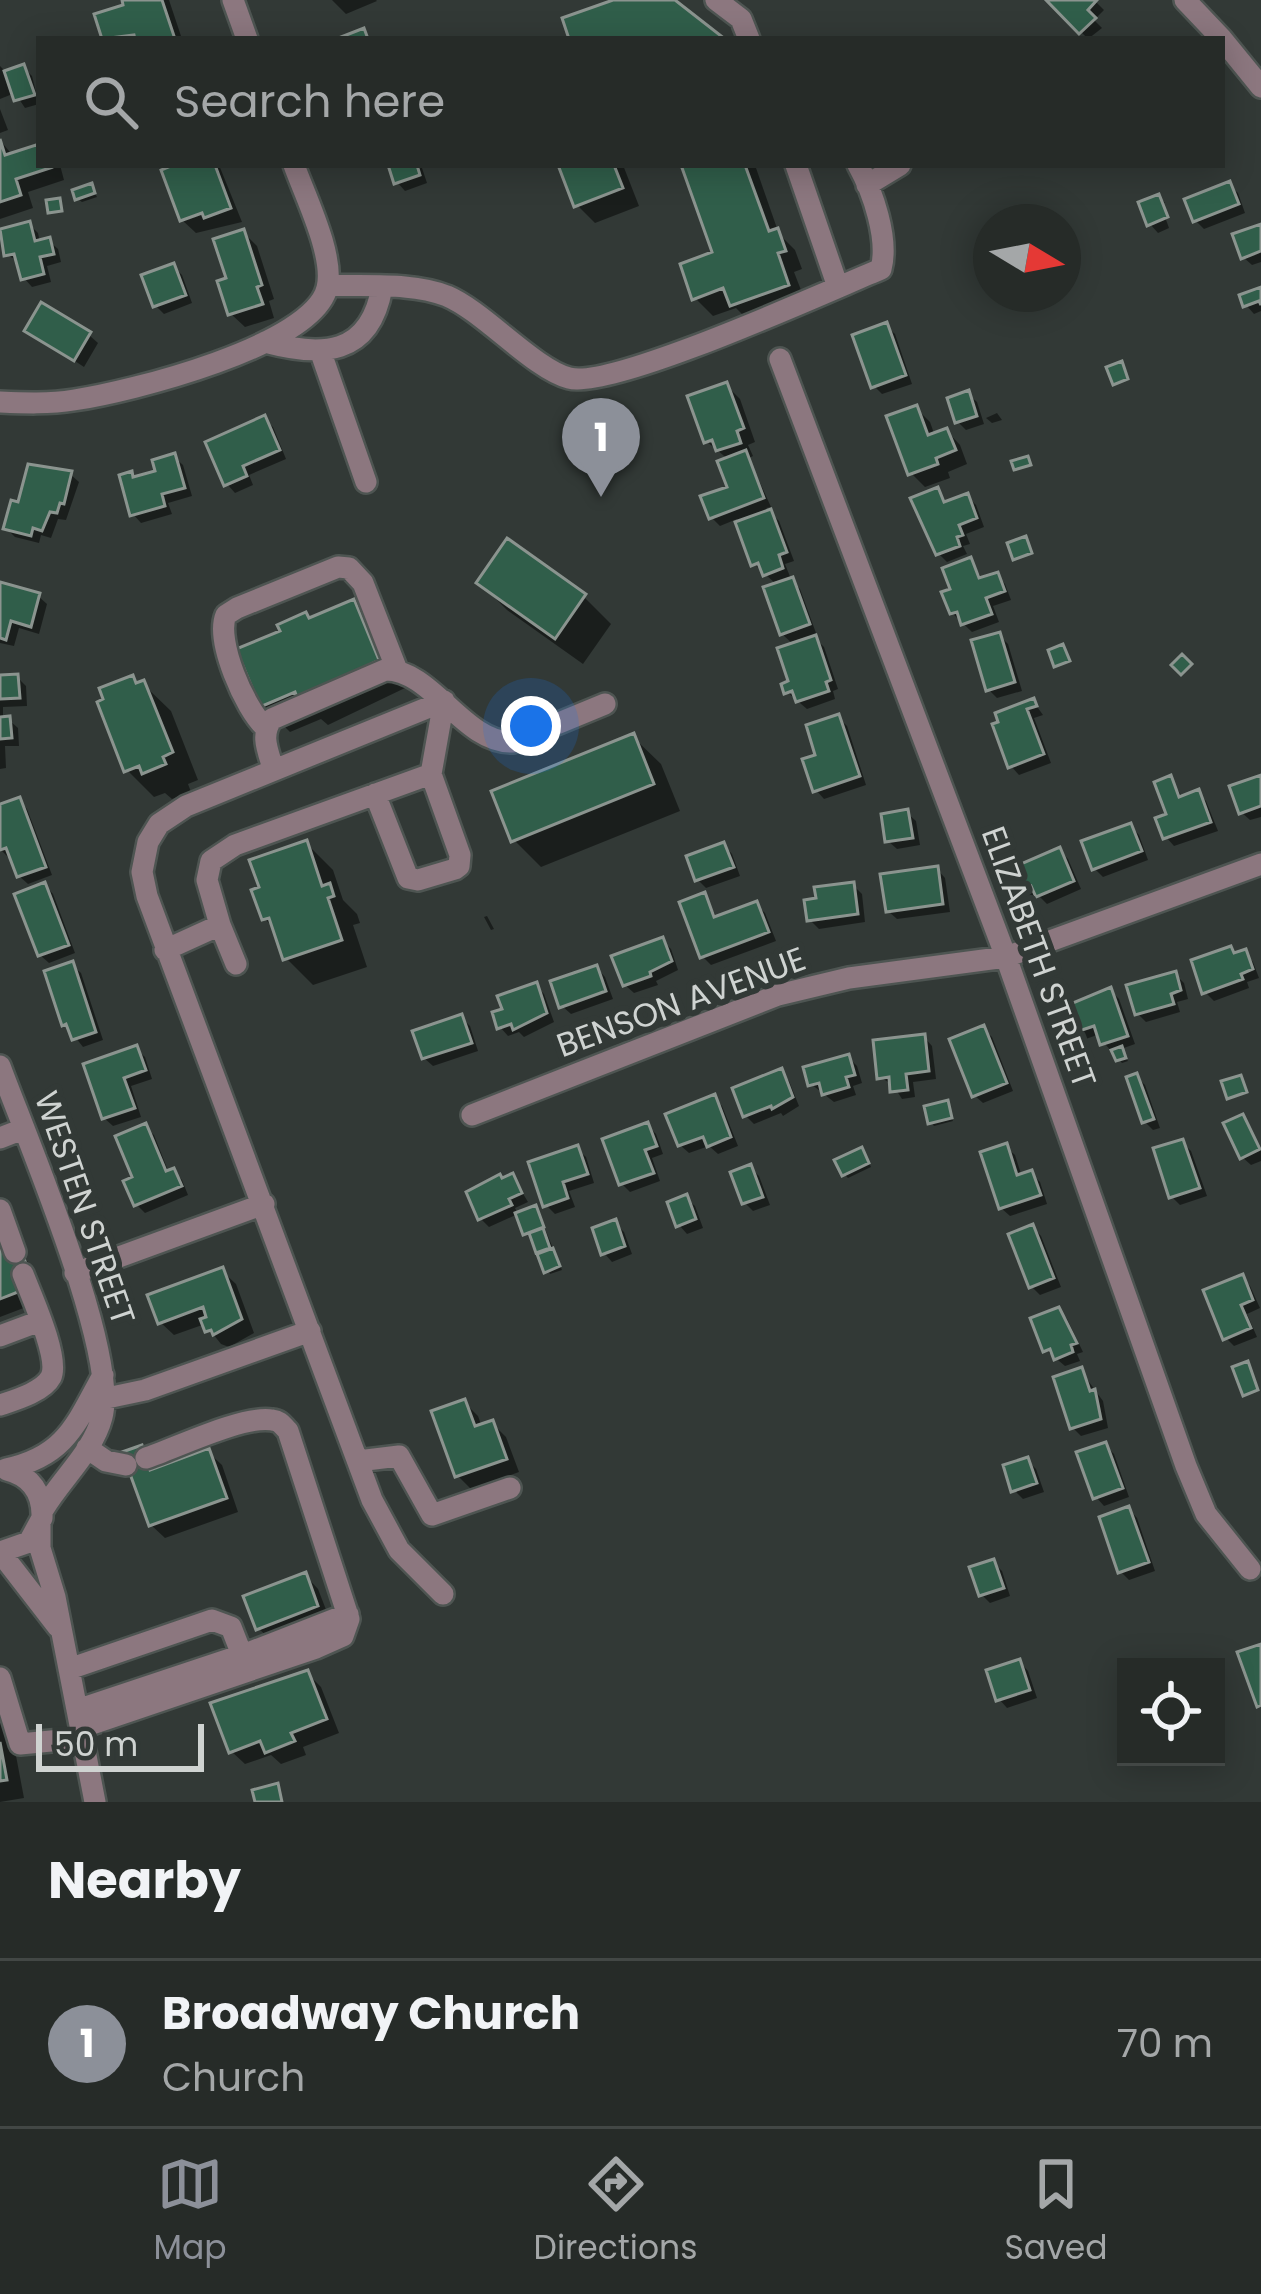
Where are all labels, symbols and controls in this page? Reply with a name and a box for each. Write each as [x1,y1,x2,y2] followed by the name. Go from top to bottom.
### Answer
[36,36,1225,168] search box
[78,69,144,135] icon: search
[174,70,445,133] text: Search here
[973,204,1081,312] north arrow
[562,398,640,497] pin: 1
[501,696,561,756] your location
[970,820,1108,1094] street label: ELIZABETH STREET
[550,935,812,1069] street label: BENSON AVENUE
[23,1085,147,1331] street label: WESTEN STREET
[1117,1658,1225,1766] map controls
[1117,1658,1225,1766] button: locate
[36,1718,204,1771] scale bar
[54,1721,138,1768] text: 50 m
[48,1844,241,1916] text: Nearby
[162,1982,580,2045] text: Broadway Church
[80,2016,94,2071] text: 1
[1117,2016,1213,2071] text: 70 m
[162,2050,305,2105] text: Church
[154,2151,227,2273] tab: Map
[534,2151,697,2273] tab: Directions
[1005,2151,1107,2273] tab: Saved

